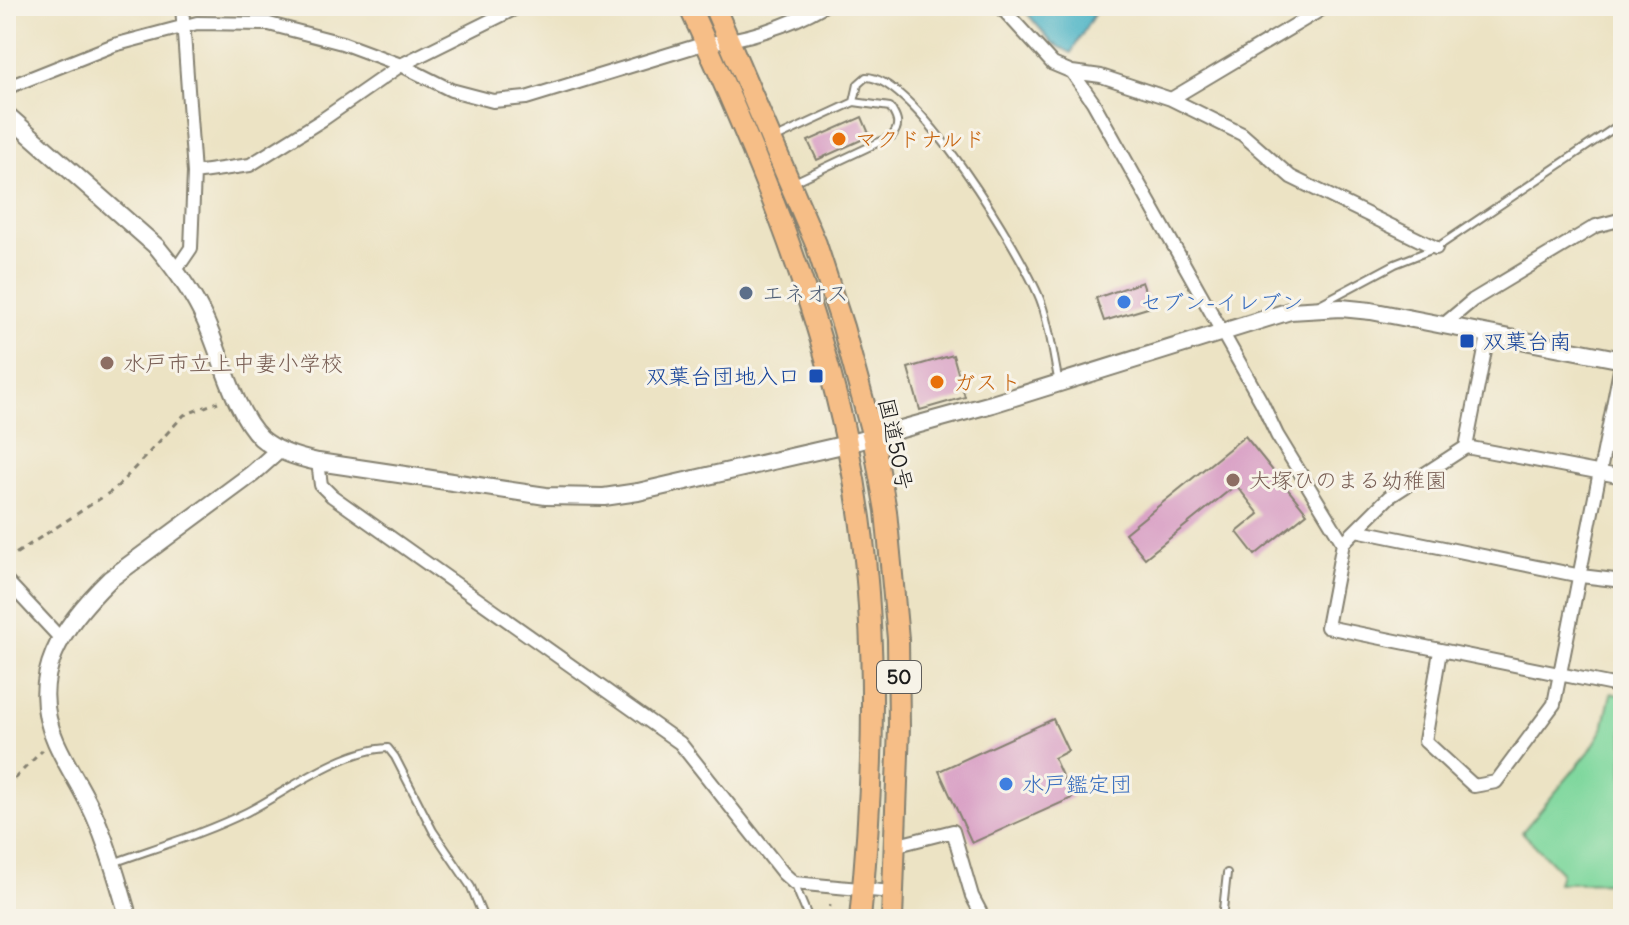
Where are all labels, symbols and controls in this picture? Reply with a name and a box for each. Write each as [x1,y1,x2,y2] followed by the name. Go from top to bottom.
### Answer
[855,125,985,153] place label: マクドナルド
[830,130,848,148] marker: マクドナルド
[762,279,849,307] place label: エネオス
[737,284,755,302] marker: エネオス
[1140,288,1303,316] place label: セブン-イレブン
[1115,293,1133,311] marker: セブン-イレブン
[1483,327,1571,355] place label: 双葉台南
[1458,332,1476,350] marker: 双葉台南
[123,349,343,377] place label: 水戸市立上中妻小学校
[98,354,116,372] marker: 水戸市立上中妻小学校
[646,362,800,390] place label: 双葉台団地入口
[807,367,825,385] marker: 双葉台団地入口
[953,368,1021,396] place label: ガスト
[928,373,946,391] marker: ガスト
[873,396,919,492] street label: 国道50号
[1249,466,1447,494] place label: 大塚ひのまる幼稚園
[1224,471,1242,489] marker: 大塚ひのまる幼稚園
[877,661,921,693] road number: 50
[1022,770,1132,798] place label: 水戸鑑定団
[997,775,1015,793] marker: 水戸鑑定団

